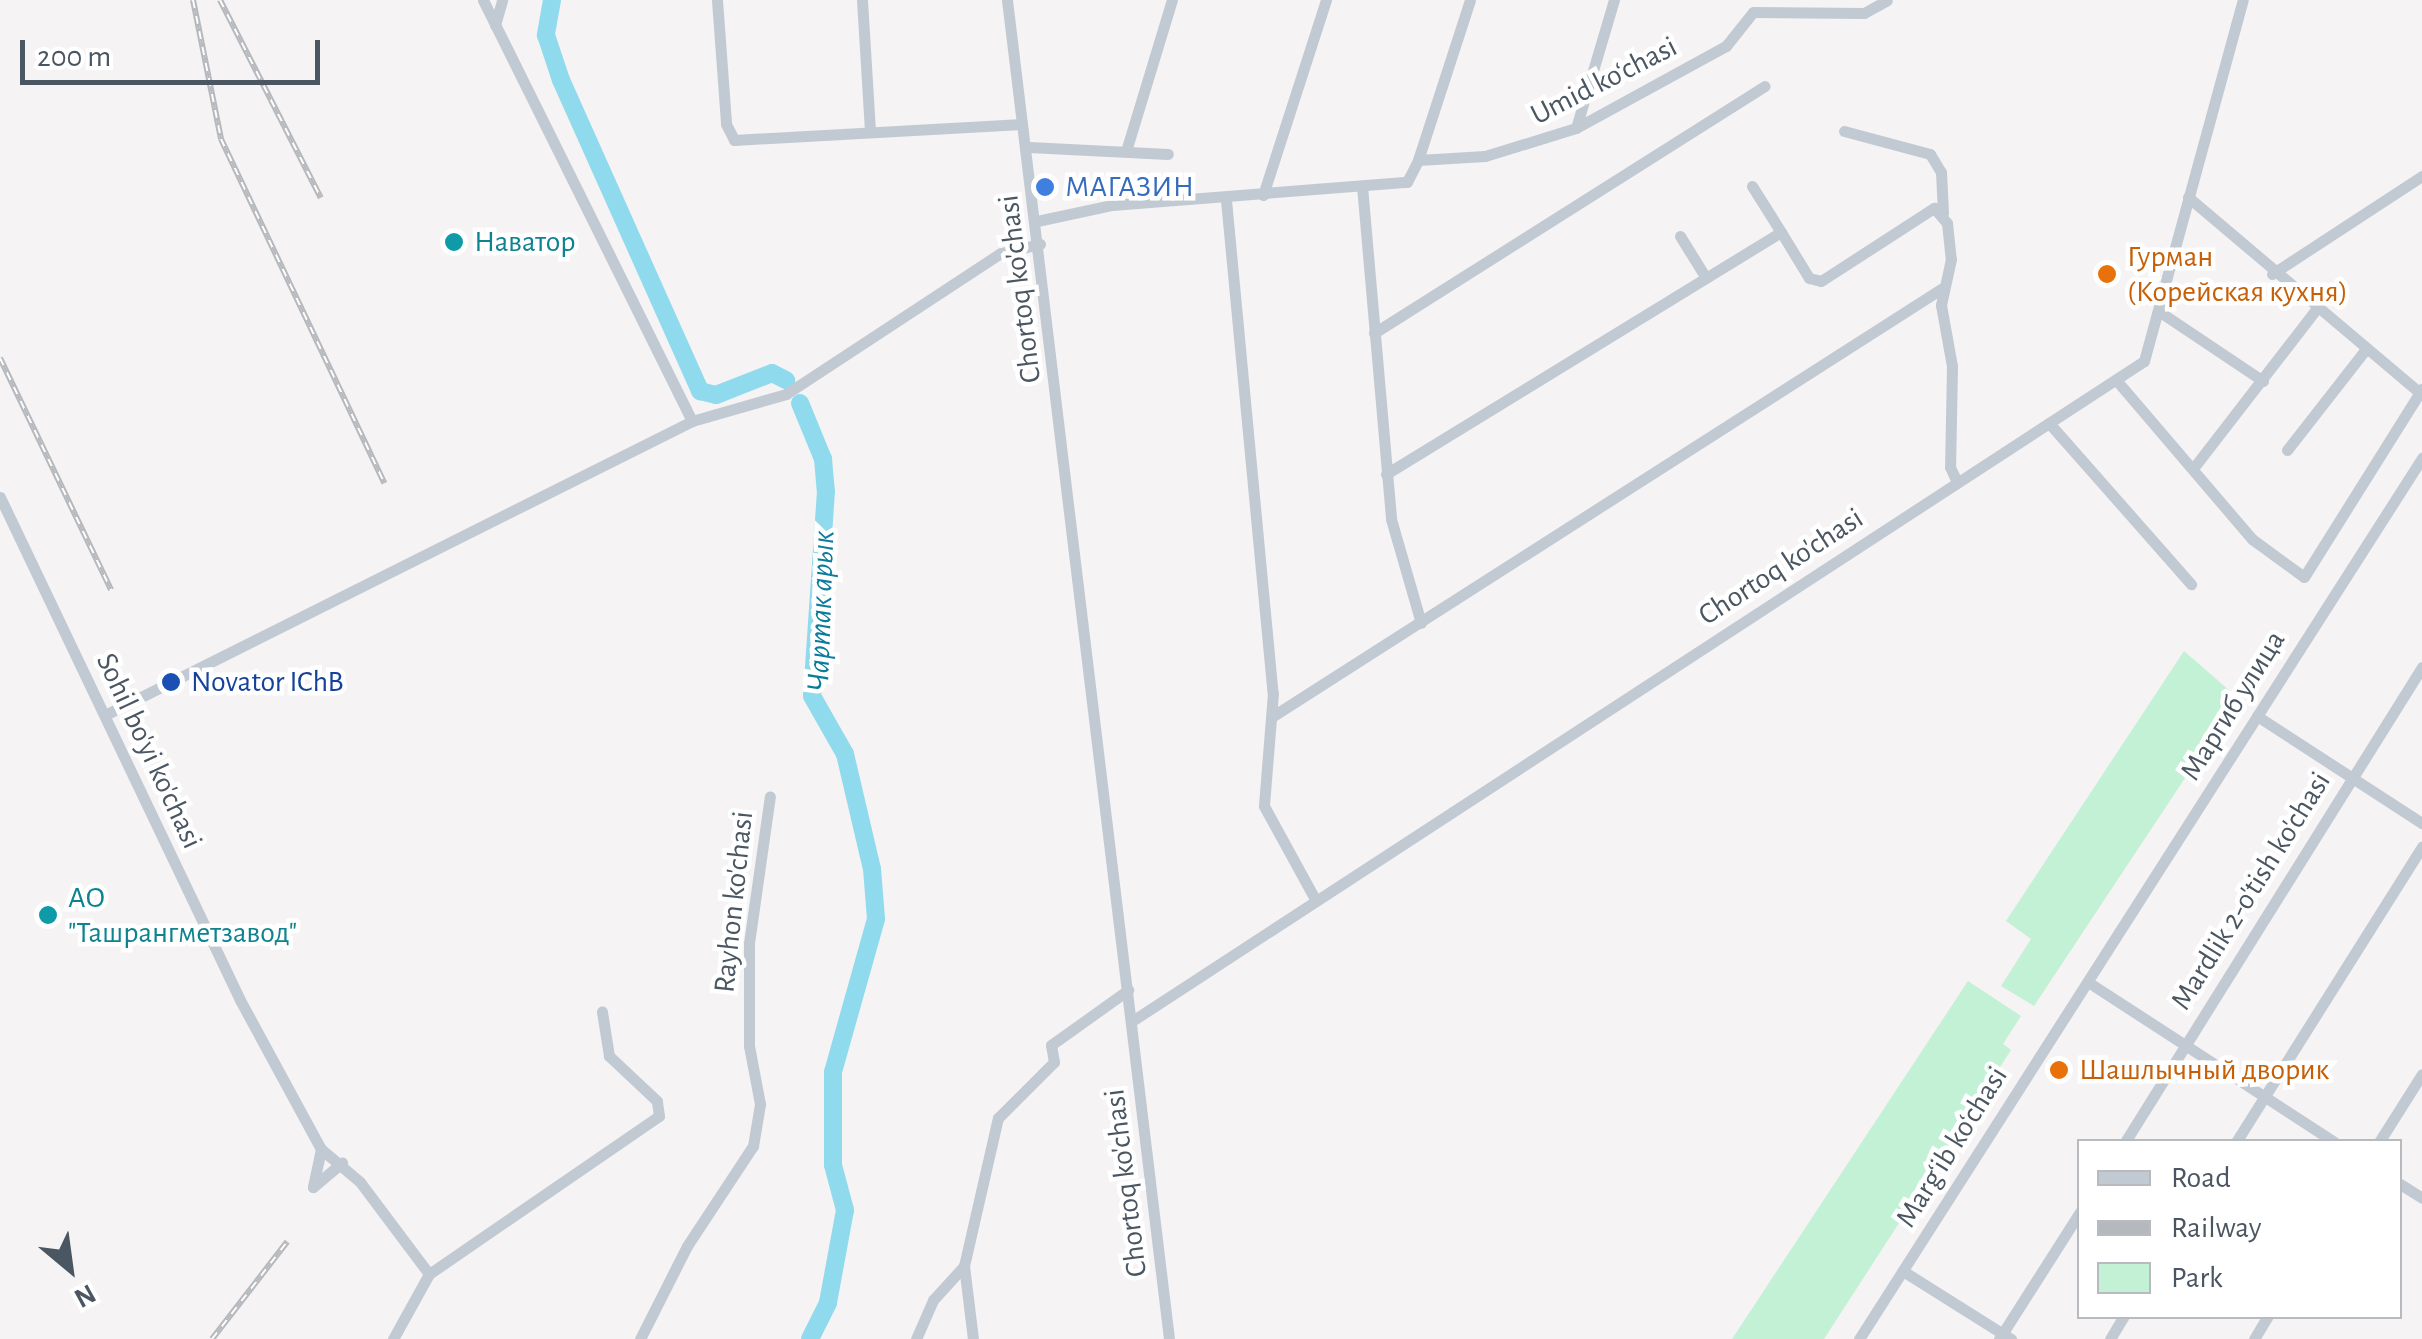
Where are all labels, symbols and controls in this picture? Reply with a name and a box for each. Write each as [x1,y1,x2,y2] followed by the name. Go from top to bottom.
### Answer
[25,20,325,82] scale bar
[1525,29,1683,133] street label: Umid ko‘chasi
[37,42,111,72] text: 200 m
[1065,169,1194,205] place label: МАГАЗИН
[1034,176,1056,198] marker: МАГАЗИН
[991,193,1049,385] street label: Chortoq ko'chasi
[474,224,576,260] place label: Наватор
[443,231,465,253] marker: Наватор
[2127,239,2348,310] place label: Гурман (Корейская кухня)
[2096,263,2118,285] marker: Гурман (Корейская кухня)
[1692,500,1870,634] street label: Chortoq ko'chasi
[799,530,843,692] water label: Чартак арык
[2173,624,2293,788] street label: Маргиб улица
[88,648,210,854] street label: Sohil bo'yi ko'chasi
[191,664,344,700] place label: Novator IChB
[160,671,182,693] marker: Novator IChB
[2163,765,2339,1017] street label: Mardlik 2-o'tish ko'chasi
[707,809,761,995] street label: Rayhon ko'chasi
[68,880,297,950] place label: АО "Ташрангметзавод"
[37,904,59,926] marker: АО "Ташрангметзавод"
[2079,1052,2329,1088] place label: Шашлычный дворик
[2048,1059,2070,1081] marker: Шашлычный дворик
[1888,1060,2016,1234] street label: Marg‘ib ko‘chasi
[1097,1087,1155,1279] street label: Chortoq ko'chasi
[2077,1139,2402,1319] legend
[2171,1163,2231,1193] text: Road
[2171,1213,2262,1243] text: Railway
[20,1219,120,1319] north arrow
[2171,1263,2223,1293] text: Park
[69,1278,100,1312] text: N

